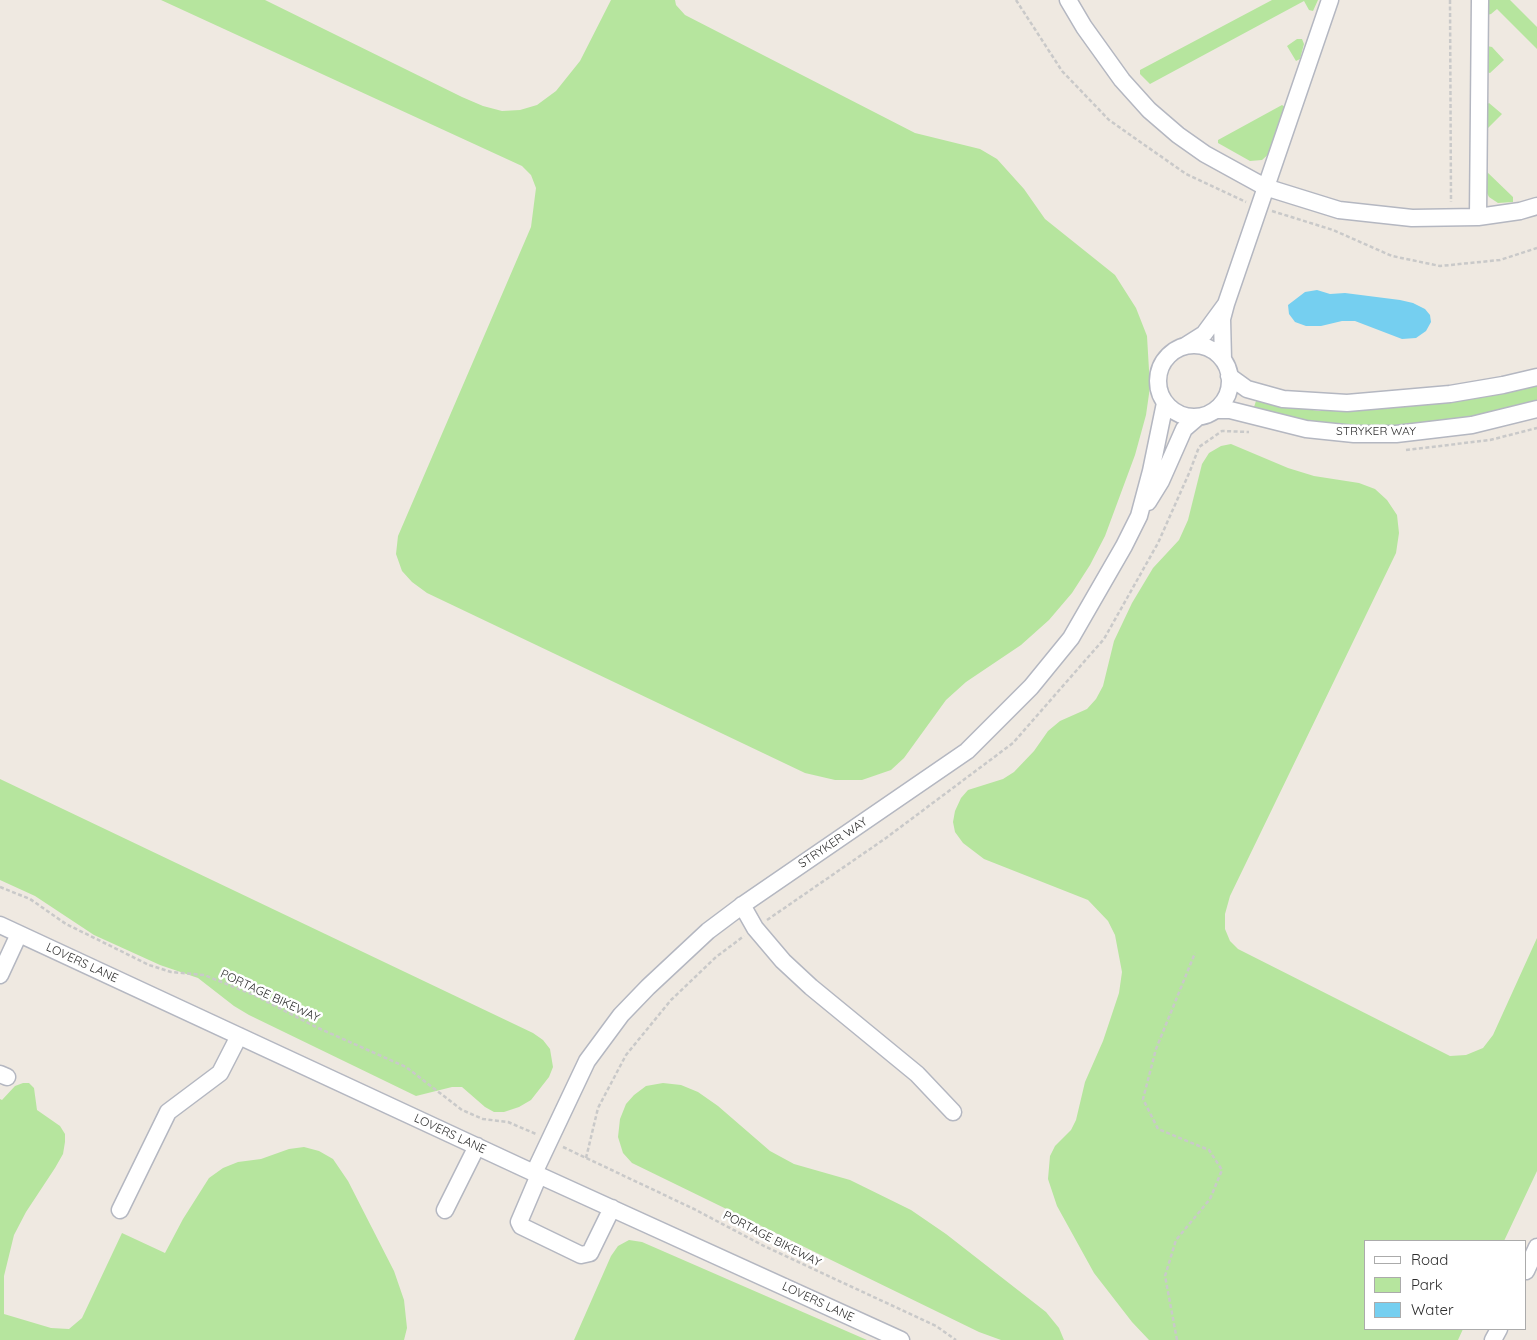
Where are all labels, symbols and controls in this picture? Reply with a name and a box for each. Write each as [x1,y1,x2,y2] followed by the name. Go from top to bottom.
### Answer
[1336,424,1416,438] street label: STRYKER WAY
[796,815,870,871] street label: STRYKER WAY
[44,940,120,986] street label: LOVERS LANE
[218,967,322,1025] street label: PORTAGE BIKEWAY
[412,1111,488,1157] street label: LOVERS LANE
[721,1208,823,1270] street label: PORTAGE BIKEWAY
[1364,1240,1527,1330] legend
[1411,1250,1448,1269] text: Road
[1411,1275,1443,1294] text: Park
[780,1279,856,1325] street label: LOVERS LANE
[1411,1300,1454,1319] text: Water

